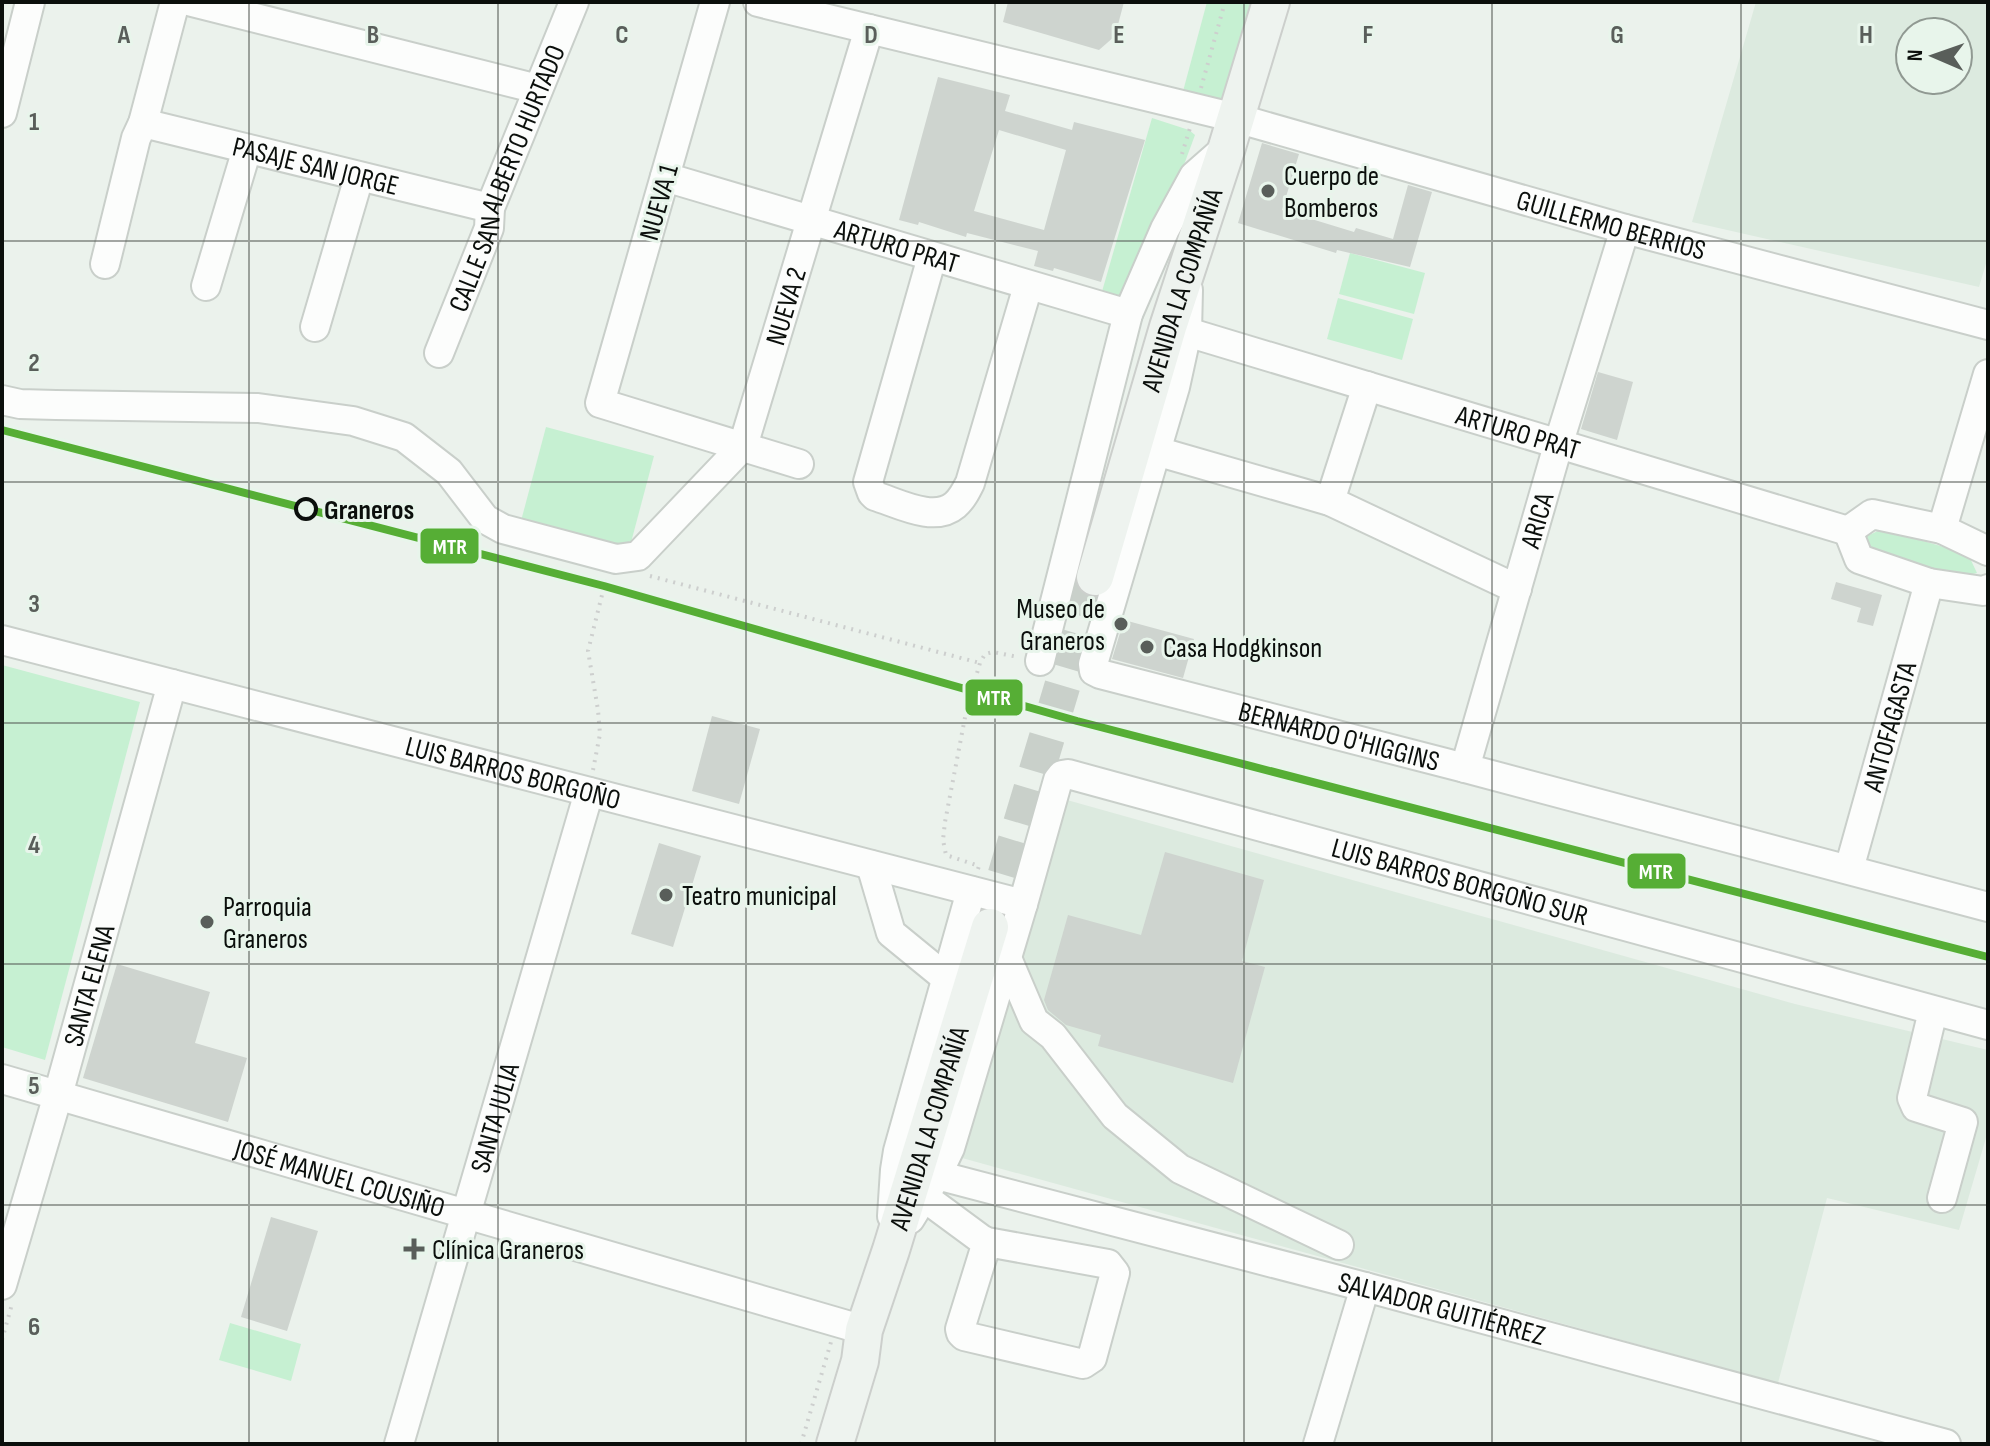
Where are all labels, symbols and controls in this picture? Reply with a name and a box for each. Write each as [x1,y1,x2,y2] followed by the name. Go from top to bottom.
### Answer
[1894,16,1974,96] north arrow
[117,20,131,51] text: A
[367,20,379,51] text: B
[615,20,629,51] text: C
[864,20,878,51] text: D
[1113,20,1125,51] text: E
[1363,20,1374,51] text: F
[1610,20,1624,51] text: G
[1859,20,1873,51] text: H
[442,40,573,317] street label: CALLE SAN ALBERTO HURTADO
[1902,49,1929,62] text: N
[29,107,39,138] text: 1
[229,131,402,203] street label: PASAJE SAN JORGE
[633,160,686,244] street label: NUEVA 1
[1284,160,1379,225] place label: Cuerpo de Bomberos
[1259,182,1277,200] marker: Cuerpo de Bomberos
[1135,183,1231,396] street label: AVENIDA LA COMPAÑÍA
[1513,184,1709,268] street label: GUILLERMO BERRIOS
[830,213,962,281] street label: ARTURO PRAT
[759,264,814,349] street label: NUEVA 2
[28,348,40,379] text: 2
[1451,399,1584,467] street label: ARTURO PRAT
[1514,488,1562,553] street label: ARICA
[324,494,414,527] place label: Graneros
[295,498,317,520] marker: Graneros
[419,527,480,565] line badge: MTR
[433,534,467,561] text: MTR
[28,589,40,620] text: 3
[1016,593,1105,658] place label: Museo de Graneros
[1112,615,1130,633] marker: Museo de Graneros
[1163,632,1322,665] place label: Casa Hodgkinson
[1138,638,1156,656] marker: Casa Hodgkinson
[1856,657,1924,796] street label: ANTOFAGASTA
[964,678,1024,717] line badge: MTR
[977,685,1011,712] text: MTR
[1235,695,1443,779] street label: BERNARDO O'HIGGINS
[402,730,624,817] street label: LUIS BARROS BORGOÑO
[28,830,40,861] text: 4
[1328,832,1592,933] street label: LUIS BARROS BORGOÑO SUR
[1626,852,1687,890] line badge: MTR
[1639,859,1673,886] text: MTR
[682,880,837,913] place label: Teatro municipal
[657,886,675,904] marker: Teatro municipal
[223,891,312,956] place label: Parroquia Graneros
[198,913,216,931] marker: Parroquia Graneros
[57,920,123,1050] street label: SANTA ELENA
[883,1022,977,1235] street label: AVENIDA LA COMPAÑÍA
[464,1058,527,1177] street label: SANTA JULIA
[28,1071,40,1102] text: 5
[230,1132,449,1225] street label: JOSÉ MANUEL COUSIÑO
[432,1234,584,1267] place label: Clínica Graneros
[403,1238,425,1260] marker: Clínica Graneros
[1334,1266,1549,1353] street label: SALVADOR GUITIÉRREZ
[28,1312,40,1343] text: 6

